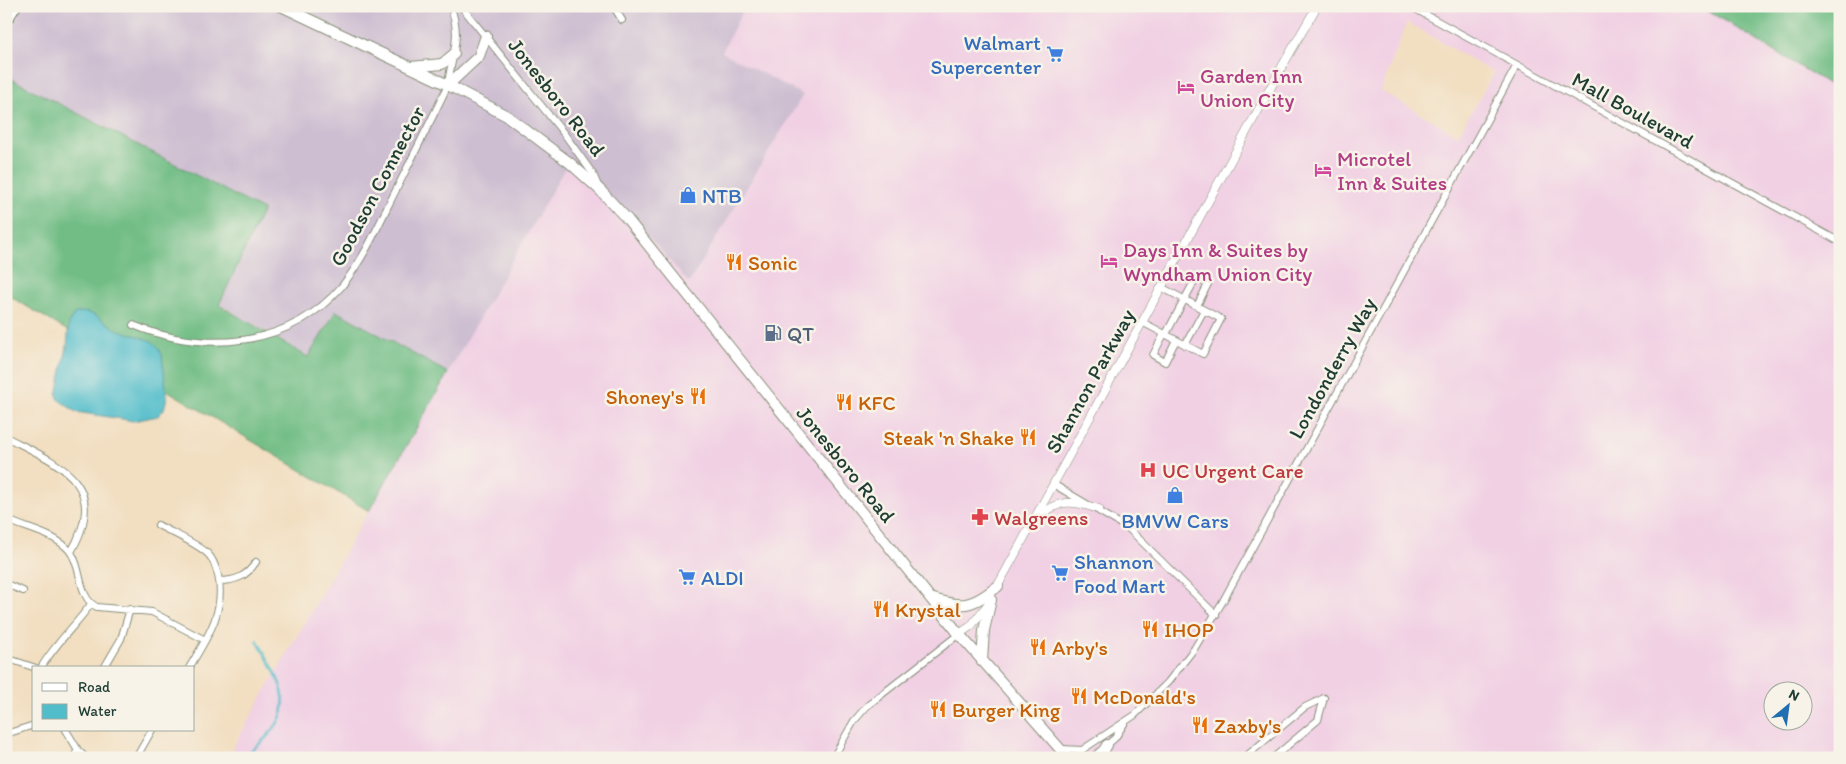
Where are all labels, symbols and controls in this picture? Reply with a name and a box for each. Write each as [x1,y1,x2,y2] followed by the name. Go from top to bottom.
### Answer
[931,30,1042,79] place label: Walmart Supercenter
[503,33,611,161] street label: Jonesboro Road
[1045,44,1065,64] supermarket icon: Walmart Supercenter
[1200,63,1303,112] place label: Garden Inn Union City
[1568,66,1699,154] street label: Mall Boulevard
[1176,77,1196,97] hotel icon: Garden Inn Union City
[324,102,430,270] street label: Goodson Connector
[1337,146,1447,195] place label: Microtel Inn & Suites
[1313,160,1333,180] hotel icon: Microtel Inn & Suites
[702,183,742,208] place label: NTB
[678,185,698,205] shop icon: NTB
[1123,237,1312,286] place label: Days Inn & Suites by Wyndham Union City
[748,250,797,275] place label: Sonic
[1099,251,1119,271] hotel icon: Days Inn & Suites by Wyndham Union City
[724,252,744,272] restaurant icon: Sonic
[1283,293,1381,443] street label: Londonderry Way
[1040,304,1140,457] street label: Shannon Parkway
[787,321,814,346] place label: QT
[763,323,783,343] fuel station icon: QT
[606,384,684,409] place label: Shoney's
[688,386,708,406] restaurant icon: Shoney's
[858,390,896,415] place label: KFC
[834,392,854,412] restaurant icon: KFC
[791,401,901,527] street label: Jonesboro Road
[883,425,1014,450] place label: Steak 'n Shake
[1018,427,1038,447] restaurant icon: Steak 'n Shake
[1162,458,1304,483] place label: UC Urgent Care
[1138,460,1158,480] hospital icon: UC Urgent Care
[1165,485,1185,505] shop icon: BMVW Cars
[994,505,1088,530] place label: Walgreens
[970,507,990,527] pharmacy icon: Walgreens
[1121,508,1229,533] place label: BMVW Cars
[1074,549,1166,598] place label: Shannon Food Mart
[1050,563,1070,583] supermarket icon: Shannon Food Mart
[701,565,744,590] place label: ALDI
[677,567,697,587] supermarket icon: ALDI
[895,597,961,622] place label: Krystal
[871,599,891,619] restaurant icon: Krystal
[1164,617,1214,642] place label: IHOP
[1140,619,1160,639] restaurant icon: IHOP
[1052,635,1108,660] place label: Arby's
[1028,637,1048,657] restaurant icon: Arby's
[32,666,195,732] legend
[78,678,111,696] text: Road
[1764,682,1814,732] north arrow
[1093,684,1196,709] place label: McDonald's
[1786,685,1802,705] text: N
[1069,686,1089,706] restaurant icon: McDonald's
[952,697,1061,722] place label: Burger King
[928,699,948,719] restaurant icon: Burger King
[78,702,117,720] text: Water
[1214,713,1281,738] place label: Zaxby's
[1190,715,1210,735] restaurant icon: Zaxby's

